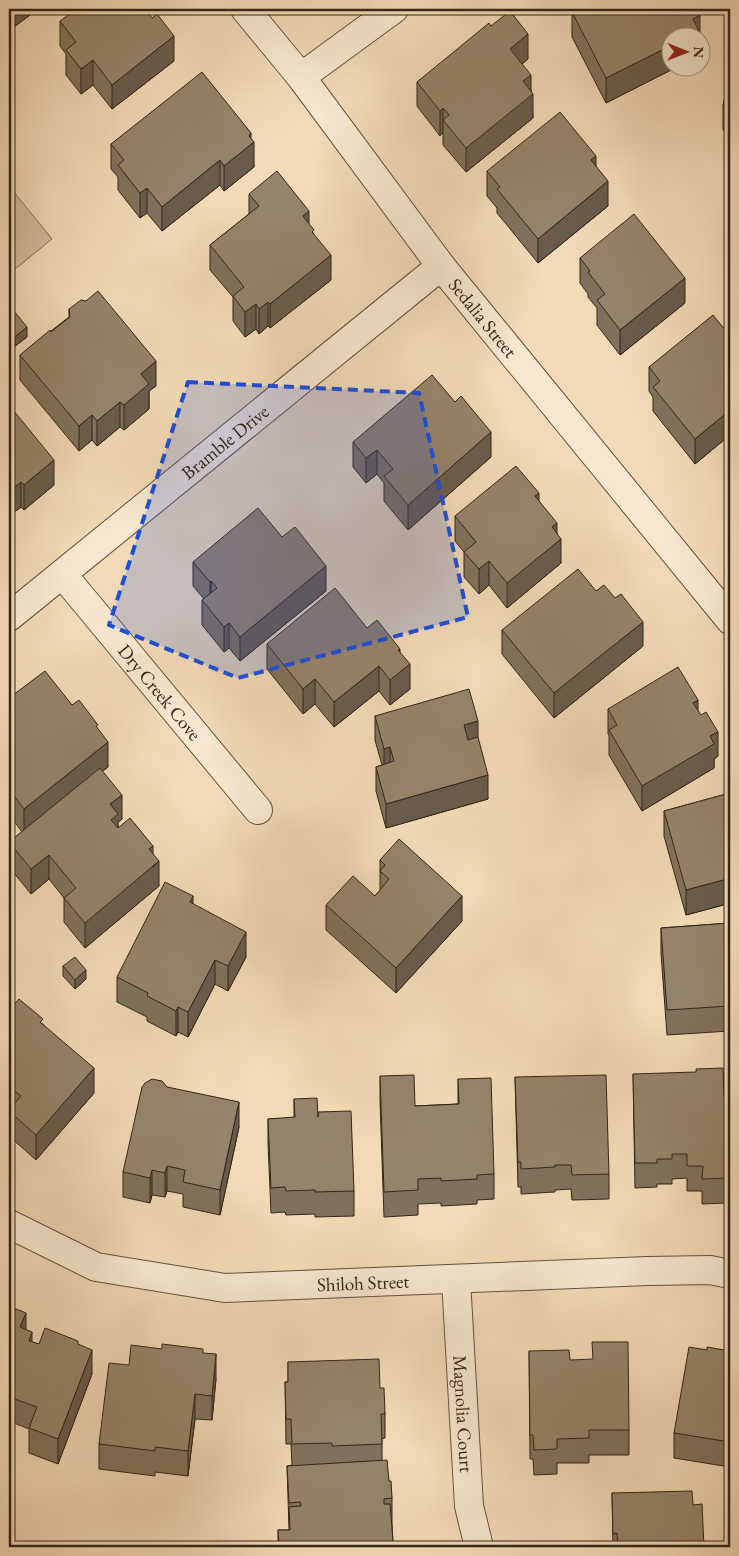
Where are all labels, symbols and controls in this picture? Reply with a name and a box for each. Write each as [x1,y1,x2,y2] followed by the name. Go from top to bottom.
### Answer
[662,28,712,78] north arrow
[690,46,708,59] text: N
[443,273,523,363] street label: Sedalia Street
[176,399,274,485] street label: Bramble Drive
[113,639,207,745] street label: Dry Creek Cove
[316,1268,410,1297] street label: Shiloh Street
[448,1354,480,1473] street label: Magnolia Court

